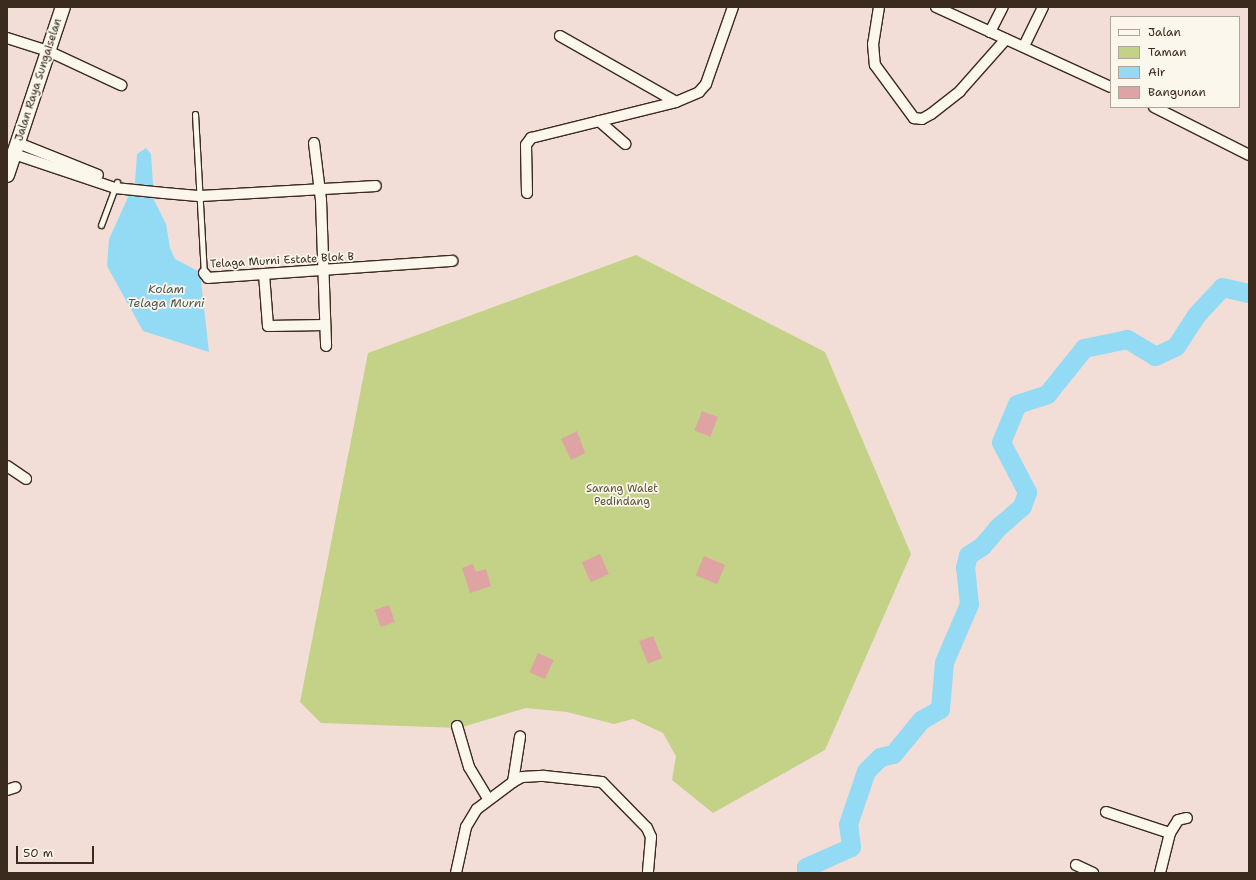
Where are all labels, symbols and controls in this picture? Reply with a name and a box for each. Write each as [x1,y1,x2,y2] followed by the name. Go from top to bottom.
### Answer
[1110,16,1240,108] legend
[13,17,65,143] street label: Jalan Raya Sungaiselan
[1148,24,1181,40] text: Jalan
[1148,44,1187,60] text: Taman
[1148,64,1166,80] text: Air
[1148,84,1206,100] text: Bangunan
[209,251,355,271] street label: Telaga Murni Estate Blok B
[127,283,205,311] water label: Kolam Telaga Murni
[586,483,658,509] park label: Sarang Walet Pedindang
[18,838,96,864] scale bar
[23,845,53,861] text: 50 m

